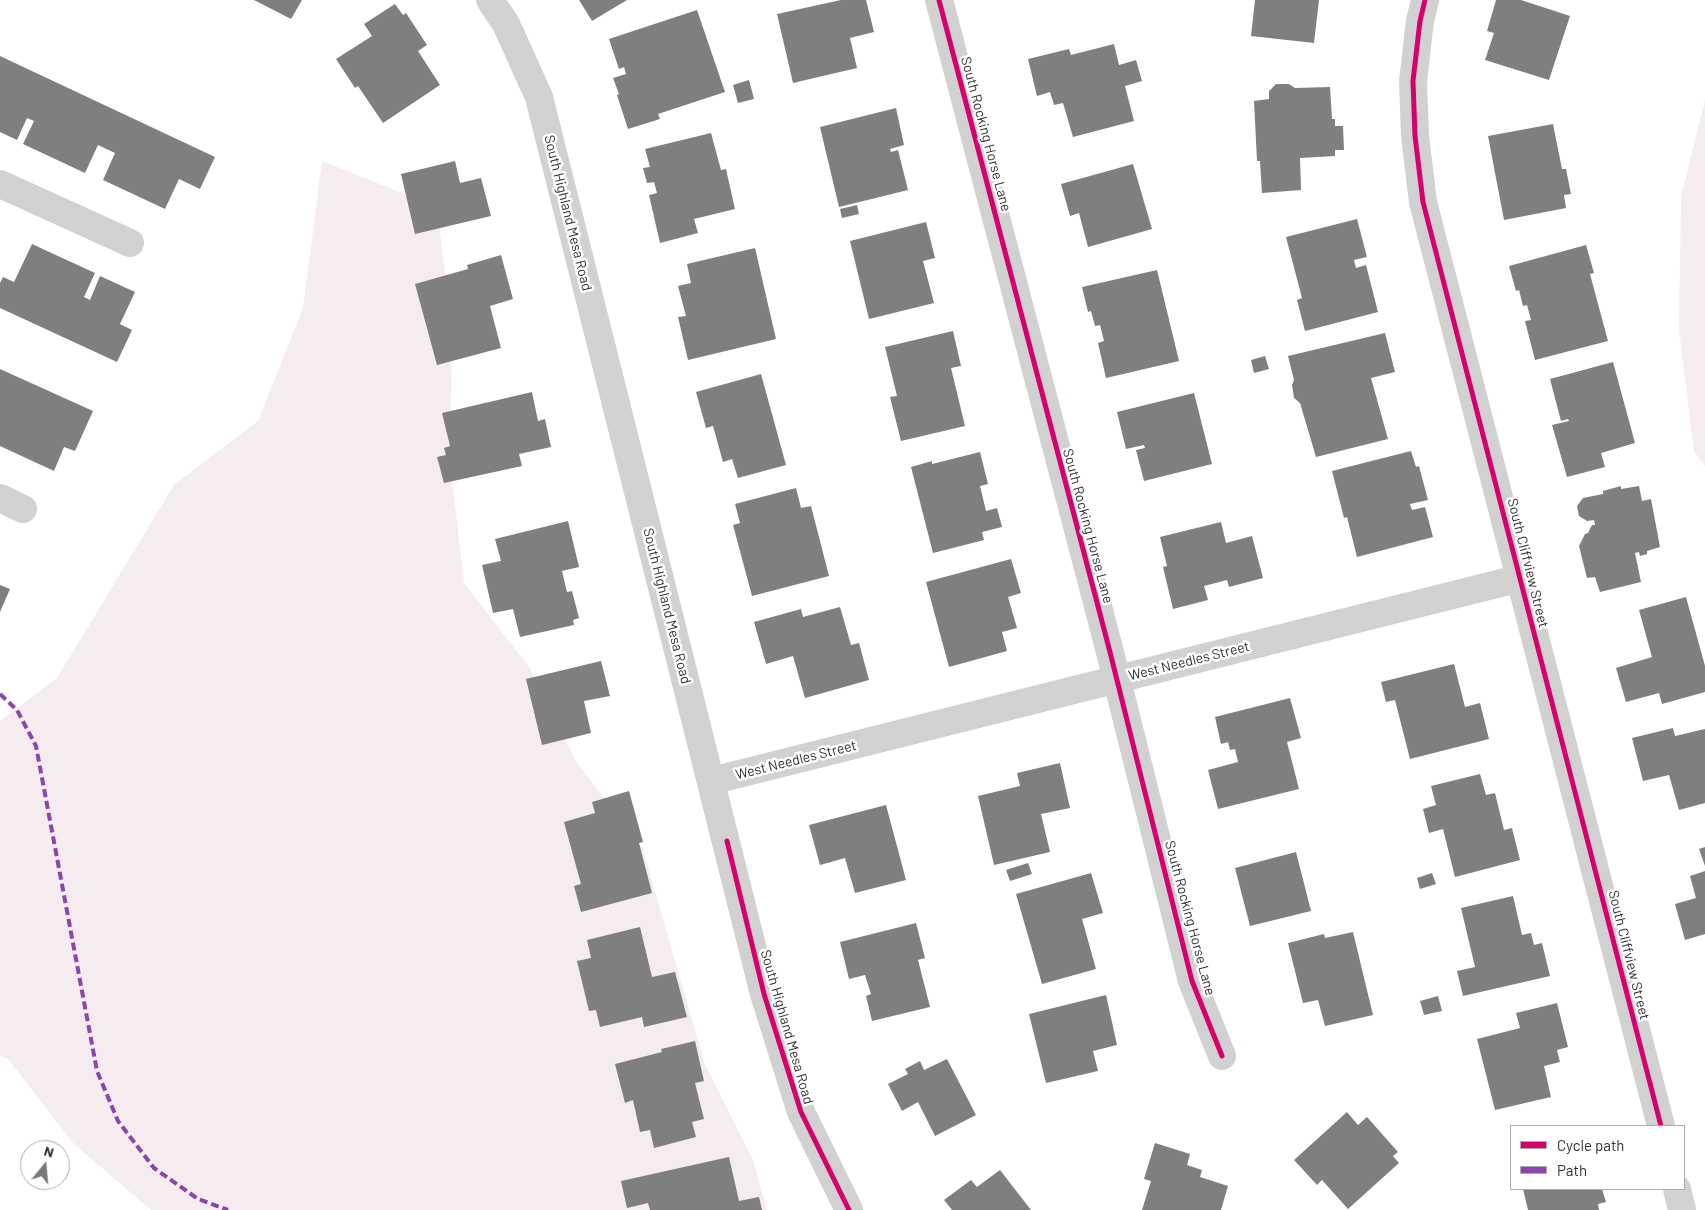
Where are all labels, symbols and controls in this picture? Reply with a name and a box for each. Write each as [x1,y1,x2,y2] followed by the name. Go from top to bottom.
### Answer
[957,55,1015,213] street label: South Rocking Horse Lane
[541,133,595,293] street label: South Highland Mesa Road
[1059,447,1117,605] street label: South Rocking Horse Lane
[1504,497,1552,629] street label: South Cliffview Street
[640,526,694,686] street label: South Highland Mesa Road
[1127,638,1251,684] street label: West Needles Street
[734,737,858,783] street label: West Needles Street
[1161,839,1219,997] street label: South Rocking Horse Lane
[1605,889,1653,1021] street label: South Cliffview Street
[757,948,817,1106] street label: South Highland Mesa Road
[1510,1125,1685,1190] legend
[1557,1136,1624,1154] text: Cycle path
[20,1140,70,1190] north arrow
[42,1142,56,1161] text: N
[1557,1161,1587,1179] text: Path

